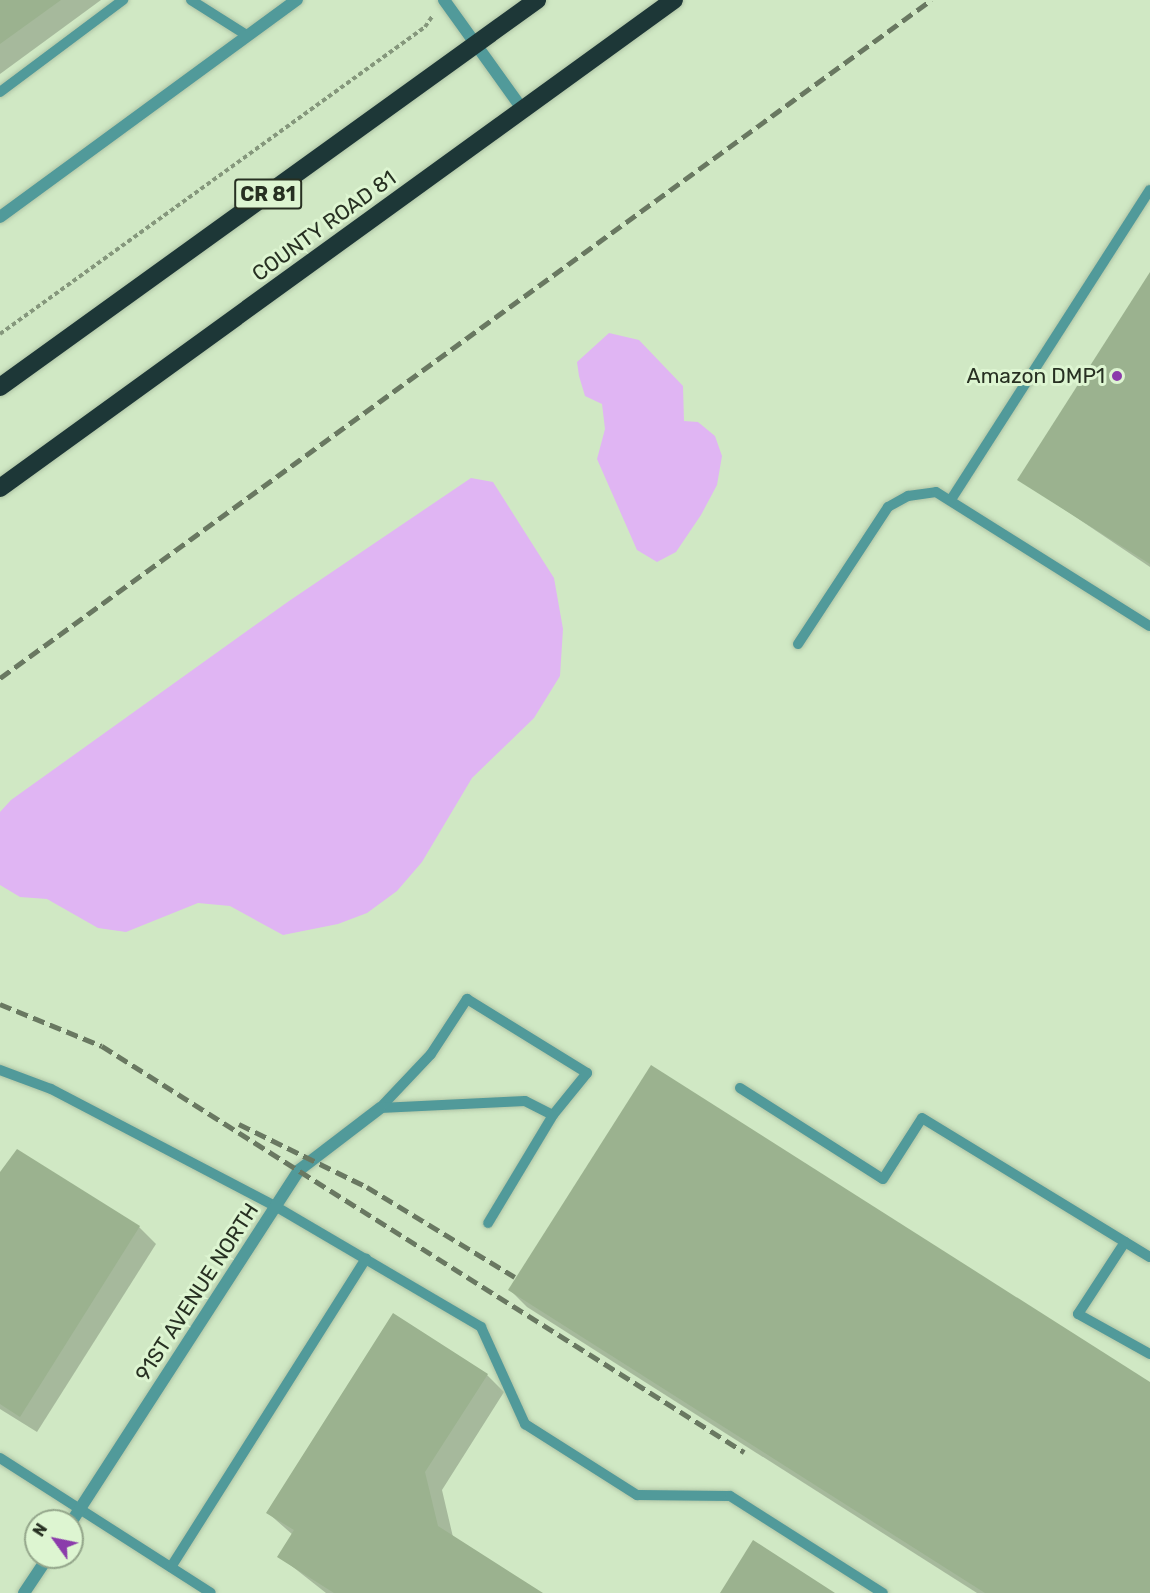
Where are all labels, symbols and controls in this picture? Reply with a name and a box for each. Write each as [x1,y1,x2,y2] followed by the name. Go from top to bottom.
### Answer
[247,165,401,287] street label: COUNTY ROAD 81
[234,177,302,211] road number: CR 81
[967,363,1105,389] place label: Amazon DMP1
[1110,369,1124,383] marker: Amazon DMP1
[130,1198,264,1386] street label: 91ST AVENUE NORTH
[24,1509,84,1569] north arrow
[29,1520,51,1540] text: N

